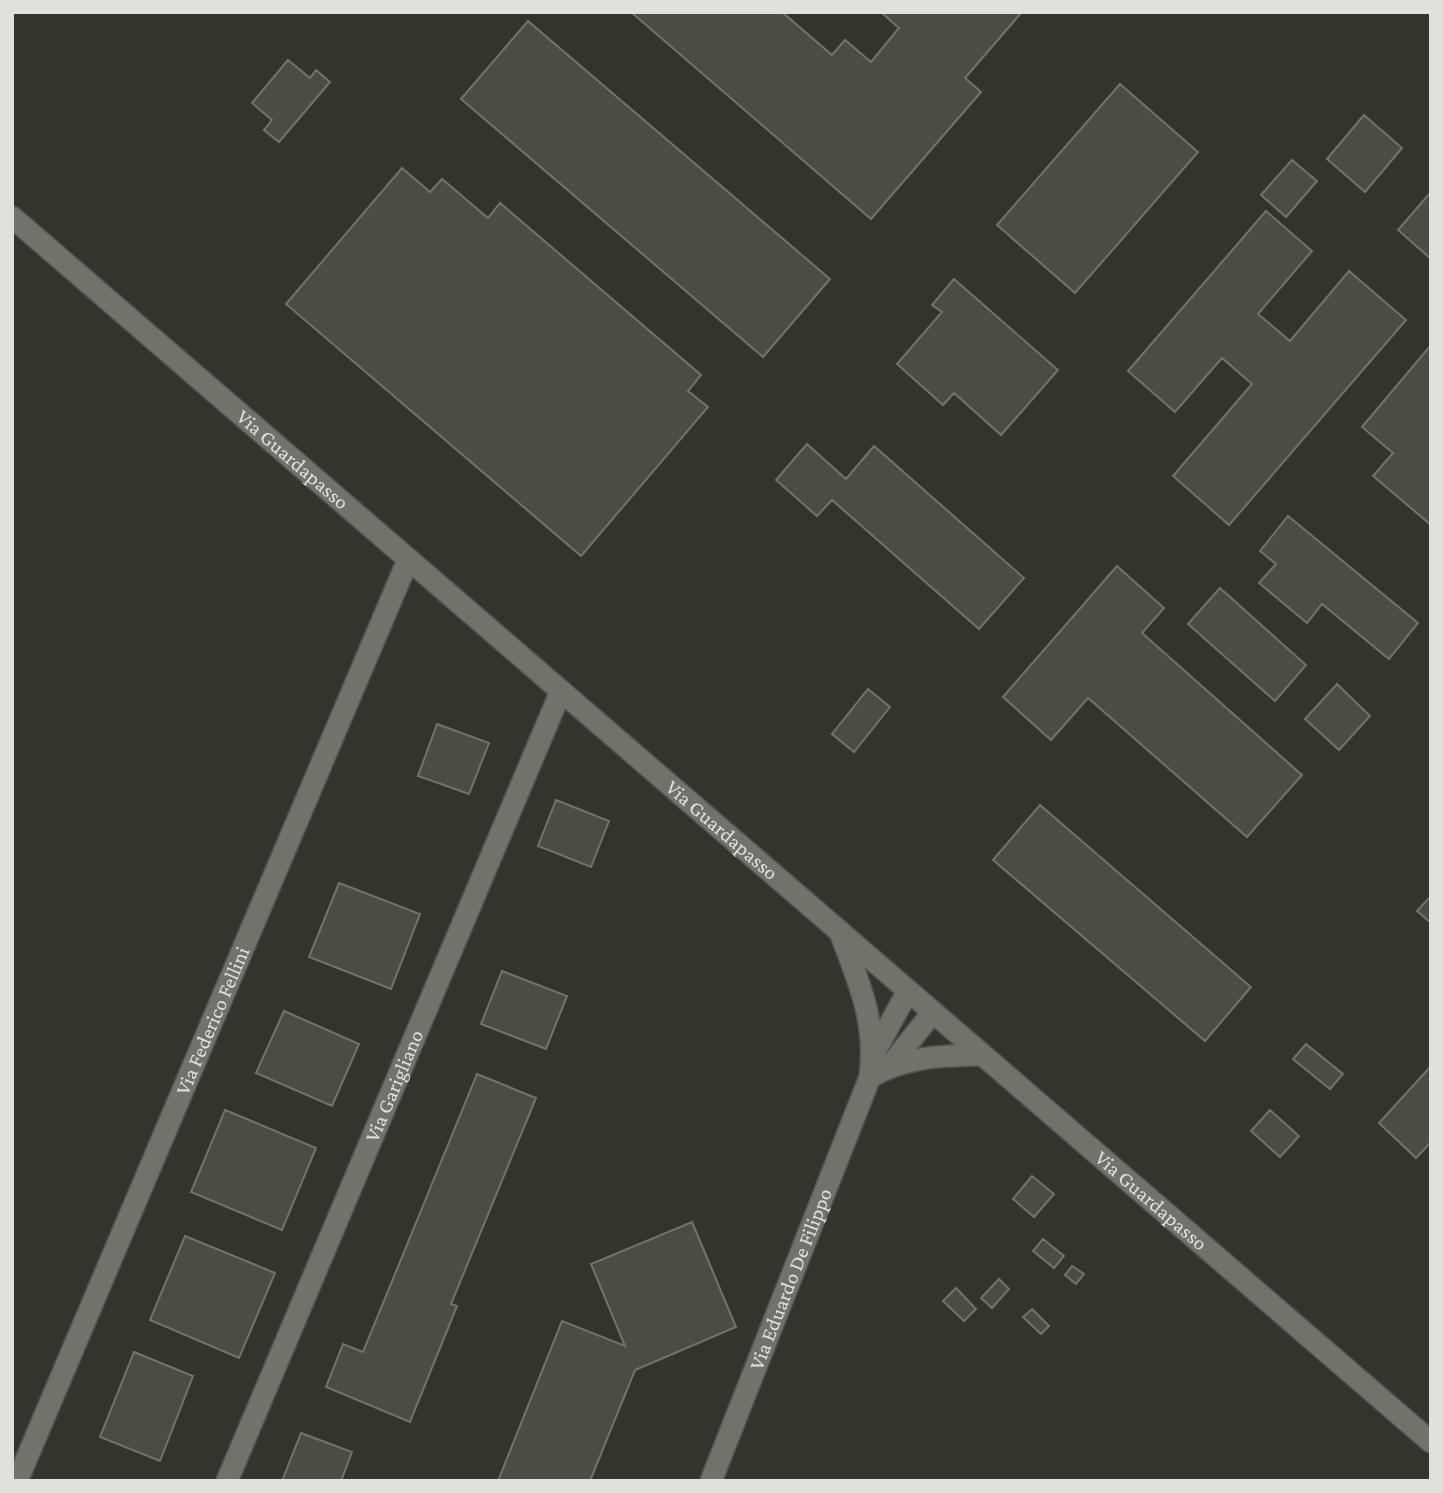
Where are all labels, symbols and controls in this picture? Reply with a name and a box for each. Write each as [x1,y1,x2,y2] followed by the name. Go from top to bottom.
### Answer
[232,404,354,514] street label: Via Guardapasso
[661,775,783,885] street label: Via Guardapasso
[170,943,255,1098] street label: Via Federico Fellini
[360,1026,428,1146] street label: Via Garigliano
[1090,1145,1212,1255] street label: Via Guardapasso
[744,1185,837,1373] street label: Via Eduardo De Filippo

